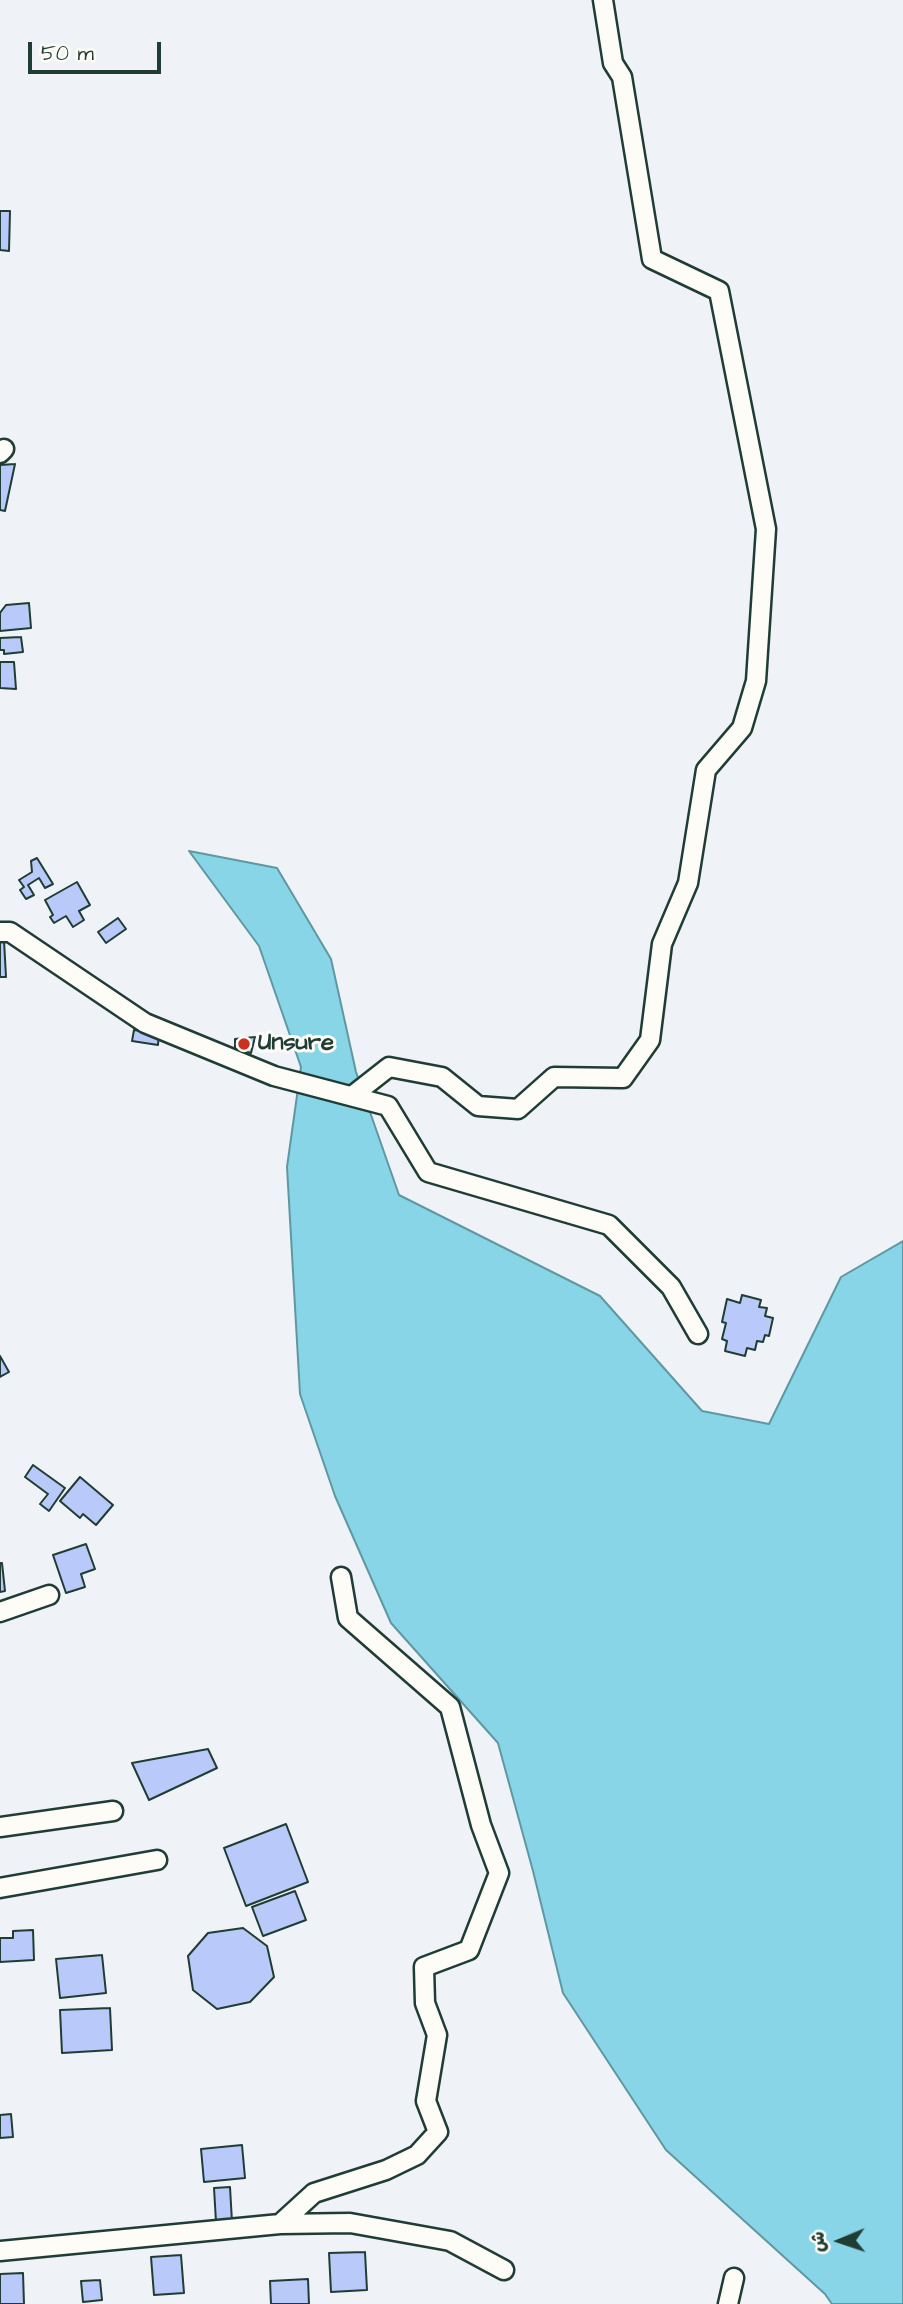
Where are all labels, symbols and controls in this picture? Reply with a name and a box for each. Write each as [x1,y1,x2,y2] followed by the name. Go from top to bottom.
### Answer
[32,28,164,72] scale bar
[41,39,94,68] text: 50 m
[258,1030,334,1058] place label: Unsure
[236,1036,252,1052] marker: Unsure
[805,2206,875,2276] north arrow
[805,2231,832,2253] text: ش

